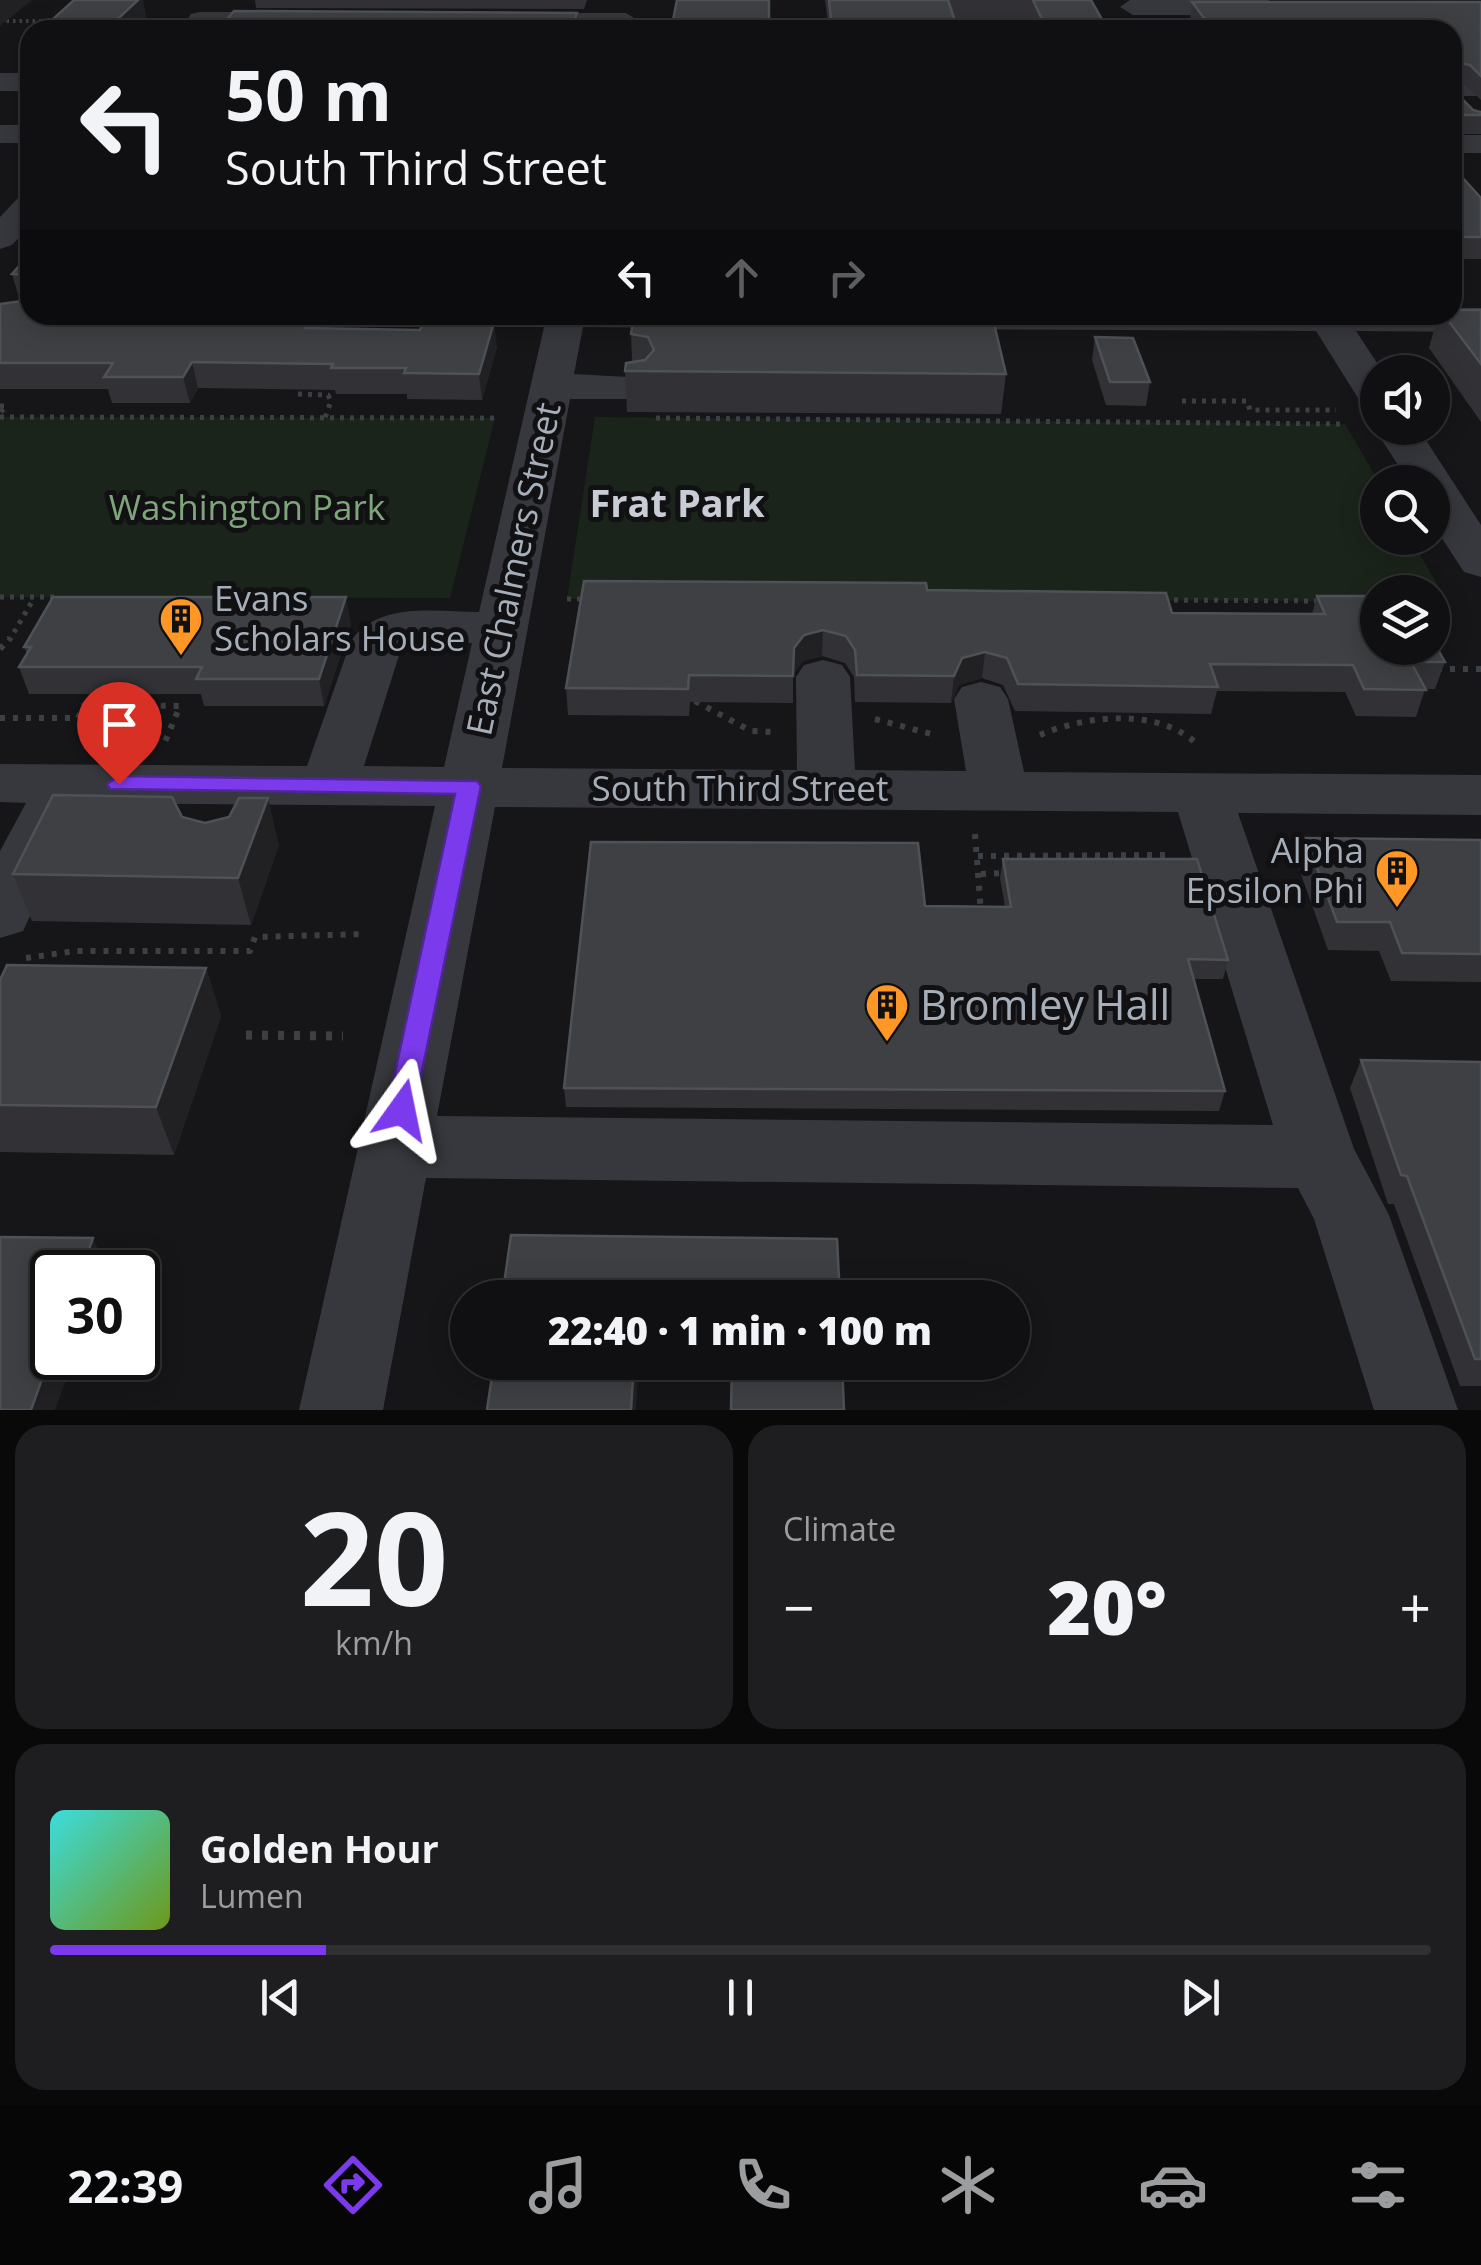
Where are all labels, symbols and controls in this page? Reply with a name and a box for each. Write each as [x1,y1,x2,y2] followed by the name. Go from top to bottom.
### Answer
[225,46,392,142] text: 50 m
[60,60,190,190] icon: left
[225,137,607,198] text: South Third Street
[609,250,664,305] icon: left
[714,250,769,305] icon: ahead
[819,250,874,305] icon: right
[1360,355,1450,665] map controls
[1360,355,1450,445] button: sound
[454,398,571,739] street label: East Chalmers Street
[1360,465,1450,555] button: search
[589,476,765,528] district label: Frat Park
[109,483,386,530] park label: Washington Park
[214,574,466,661] place label: Evans Scholars House
[1360,575,1450,665] button: layers
[158,596,204,657] building icon: Evans Scholars House
[77,682,162,785] pin
[92,697,147,752] icon: arrive
[592,764,888,811] street label: South Third Street
[1186,826,1364,913] place label: Alpha Epsilon Phi
[1374,848,1420,909] building icon: Alpha Epsilon Phi
[920,975,1170,1032] place label: Bromley Hall
[864,982,910,1043] building icon: Bromley Hall
[350,1058,454,1162] position arrow
[30,1250,160,1380] speed limit sign: 30
[548,1304,932,1356] text: 22:40 · 1 min · 100 m
[300,1467,448,1644] text: 20
[783,1507,896,1550] text: Climate
[1047,1555,1167,1657] text: 20°
[783,1569,814,1644] text: −
[1400,1569,1431,1644] text: +
[335,1621,413,1664] text: km/h
[200,1822,439,1874] text: Golden Hour
[200,1874,304,1917] text: Lumen
[253,1970,308,2025] icon: previous
[713,1970,768,2025] icon: pause
[1173,1970,1228,2025] icon: next
[318,2150,388,2220] icon: directions
[523,2150,593,2220] icon: music
[728,2150,798,2220] icon: phone
[933,2150,1003,2220] icon: climate
[1138,2150,1208,2220] icon: car
[1343,2150,1413,2220] icon: filters
[68,2155,183,2216] text: 22:39

